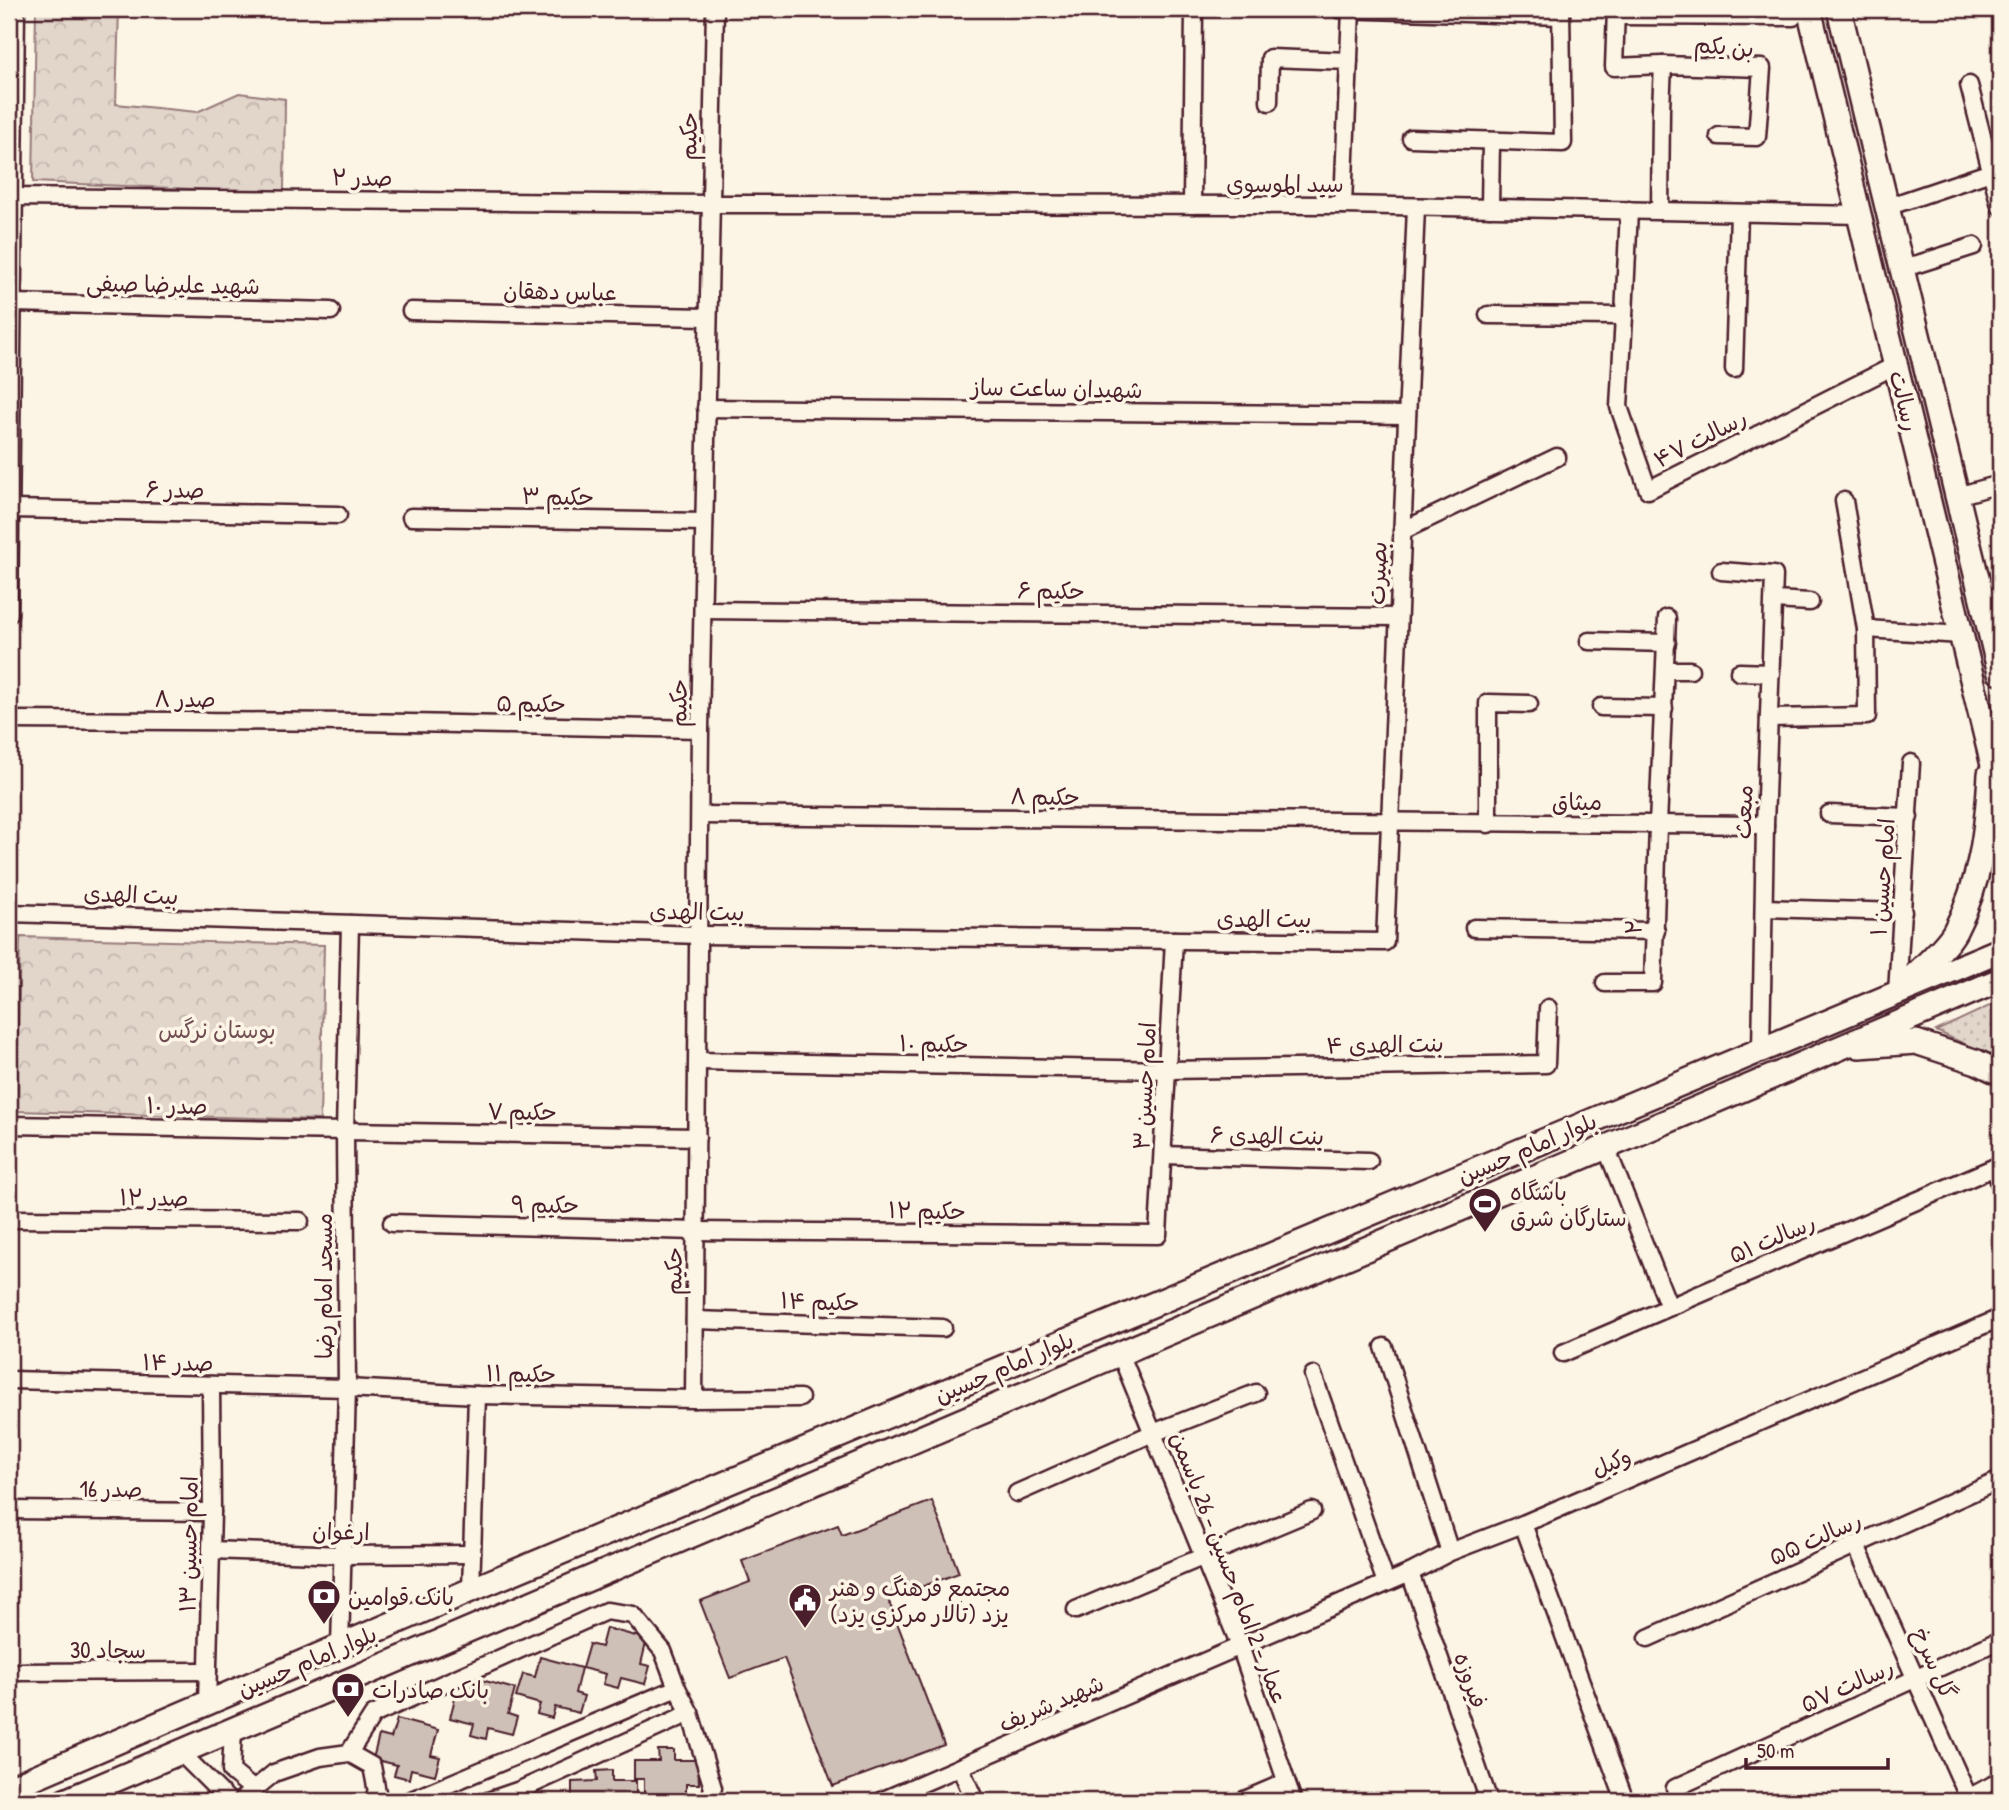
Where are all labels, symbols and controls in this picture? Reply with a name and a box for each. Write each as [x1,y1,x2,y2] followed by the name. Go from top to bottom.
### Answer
[1693,28,1755,67] street label: بن یکم
[672,111,707,161] street label: حکیم
[331,161,393,193] street label: صدر ۲
[1226,168,1344,199] street label: سید الموسوی
[86,267,260,301] street label: شهید علیرضا صیفی
[503,275,617,307] street label: عباس دهقان
[1882,367,1928,435] street label: رسالت
[969,371,1143,405] street label: شهیدان ساعت ساز
[1648,401,1752,475] street label: رسالت ۴۷
[145,473,205,505] street label: صدر ۶
[521,480,595,515] street label: حکیم ۳
[1360,541,1394,605] street label: بصیرت
[1017,574,1085,609] street label: حکیم ۶
[662,679,697,728] street label: حکیم
[154,683,216,714] street label: صدر ۸
[496,687,566,722] street label: حکیم ۵
[1010,780,1080,815] street label: حکیم ۸
[1727,784,1759,840] street label: مبعث
[1552,786,1602,817] street label: میثاق
[1862,817,1905,937] street label: امام حسین ۱
[83,877,179,911] street label: بیت الهدی
[649,895,745,927] street label: بیت الهدی
[1216,903,1312,934] street label: بیت الهدی
[1617,919,1649,935] street label: ۲
[158,1014,276,1045] park label: بوستان نرگس
[1125,1021,1166,1151] street label: امام حسین ۳
[899,1027,969,1062] street label: حکیم ۱۰
[1326,1027,1444,1061] street label: بنت الهدی ۴
[146,1089,208,1121] street label: صدر ۱۰
[487,1095,557,1130] street label: حکیم ۷
[1453,1105,1603,1194] street label: بلوار امام حسین
[1210,1119,1324,1151] street label: بنت الهدی ۶
[1510,1176,1627,1233] place label: باشگاه ستارگان شرق
[119,1181,189,1213] street label: صدر ۱۲
[1466,1185,1504,1234] sports icon: باشگاه ستارگان شرق
[511,1188,579,1223] street label: حکیم ۹
[888,1194,966,1229] street label: حکیم ۱۲
[1724,1206,1820,1270] street label: رسالت ۵۱
[308,1213,342,1359] street label: مسجد امام رضا
[657,1247,692,1296] street label: حکیم
[780,1284,860,1321] street label: حکیم ۱۴
[930,1324,1080,1413] street label: بلوار امام حسین
[142,1346,214,1378] street label: صدر ۱۴
[485,1357,556,1392] street label: حکیم ۱۱
[1161,1427,1296,1710] street label: عمار - 2 امام حسین - 26 یاسمن
[1586,1440,1636,1484] street label: وکیل
[80,1473,142,1504] street label: صدر 16
[171,1475,208,1613] street label: امام حسین ۱۳
[1764,1504,1866,1572] street label: رسالت ۵۵
[312,1515,370,1547] street label: ارغوان
[828,1572,1010,1631] place label: مجتمع فرهنگ و هنر یزد (تالار مركزي یزد)
[305,1577,343,1626] bank icon: بانک قوامین
[348,1581,454,1612] place label: بانک قوامین
[786,1581,824,1630] public building icon: مجتمع فرهنگ و هنر یزد (تالار مركزي یزد)
[233,1618,383,1707] street label: بلوار امام حسین
[1905,1622,1965,1704] street label: گل سرخ
[70,1634,146,1665] street label: سجاد 30
[1447,1648,1495,1712] street label: فیروزه
[1795,1651,1899,1719] street label: رسالت ۵۷
[994,1667,1108,1739] street label: شهید شریف
[329,1670,367,1719] bank icon: بانک صادرات
[372,1674,489,1705] place label: بانک صادرات
[1746,1726,1888,1770] scale bar
[1757,1736,1794,1765] text: 50 m

